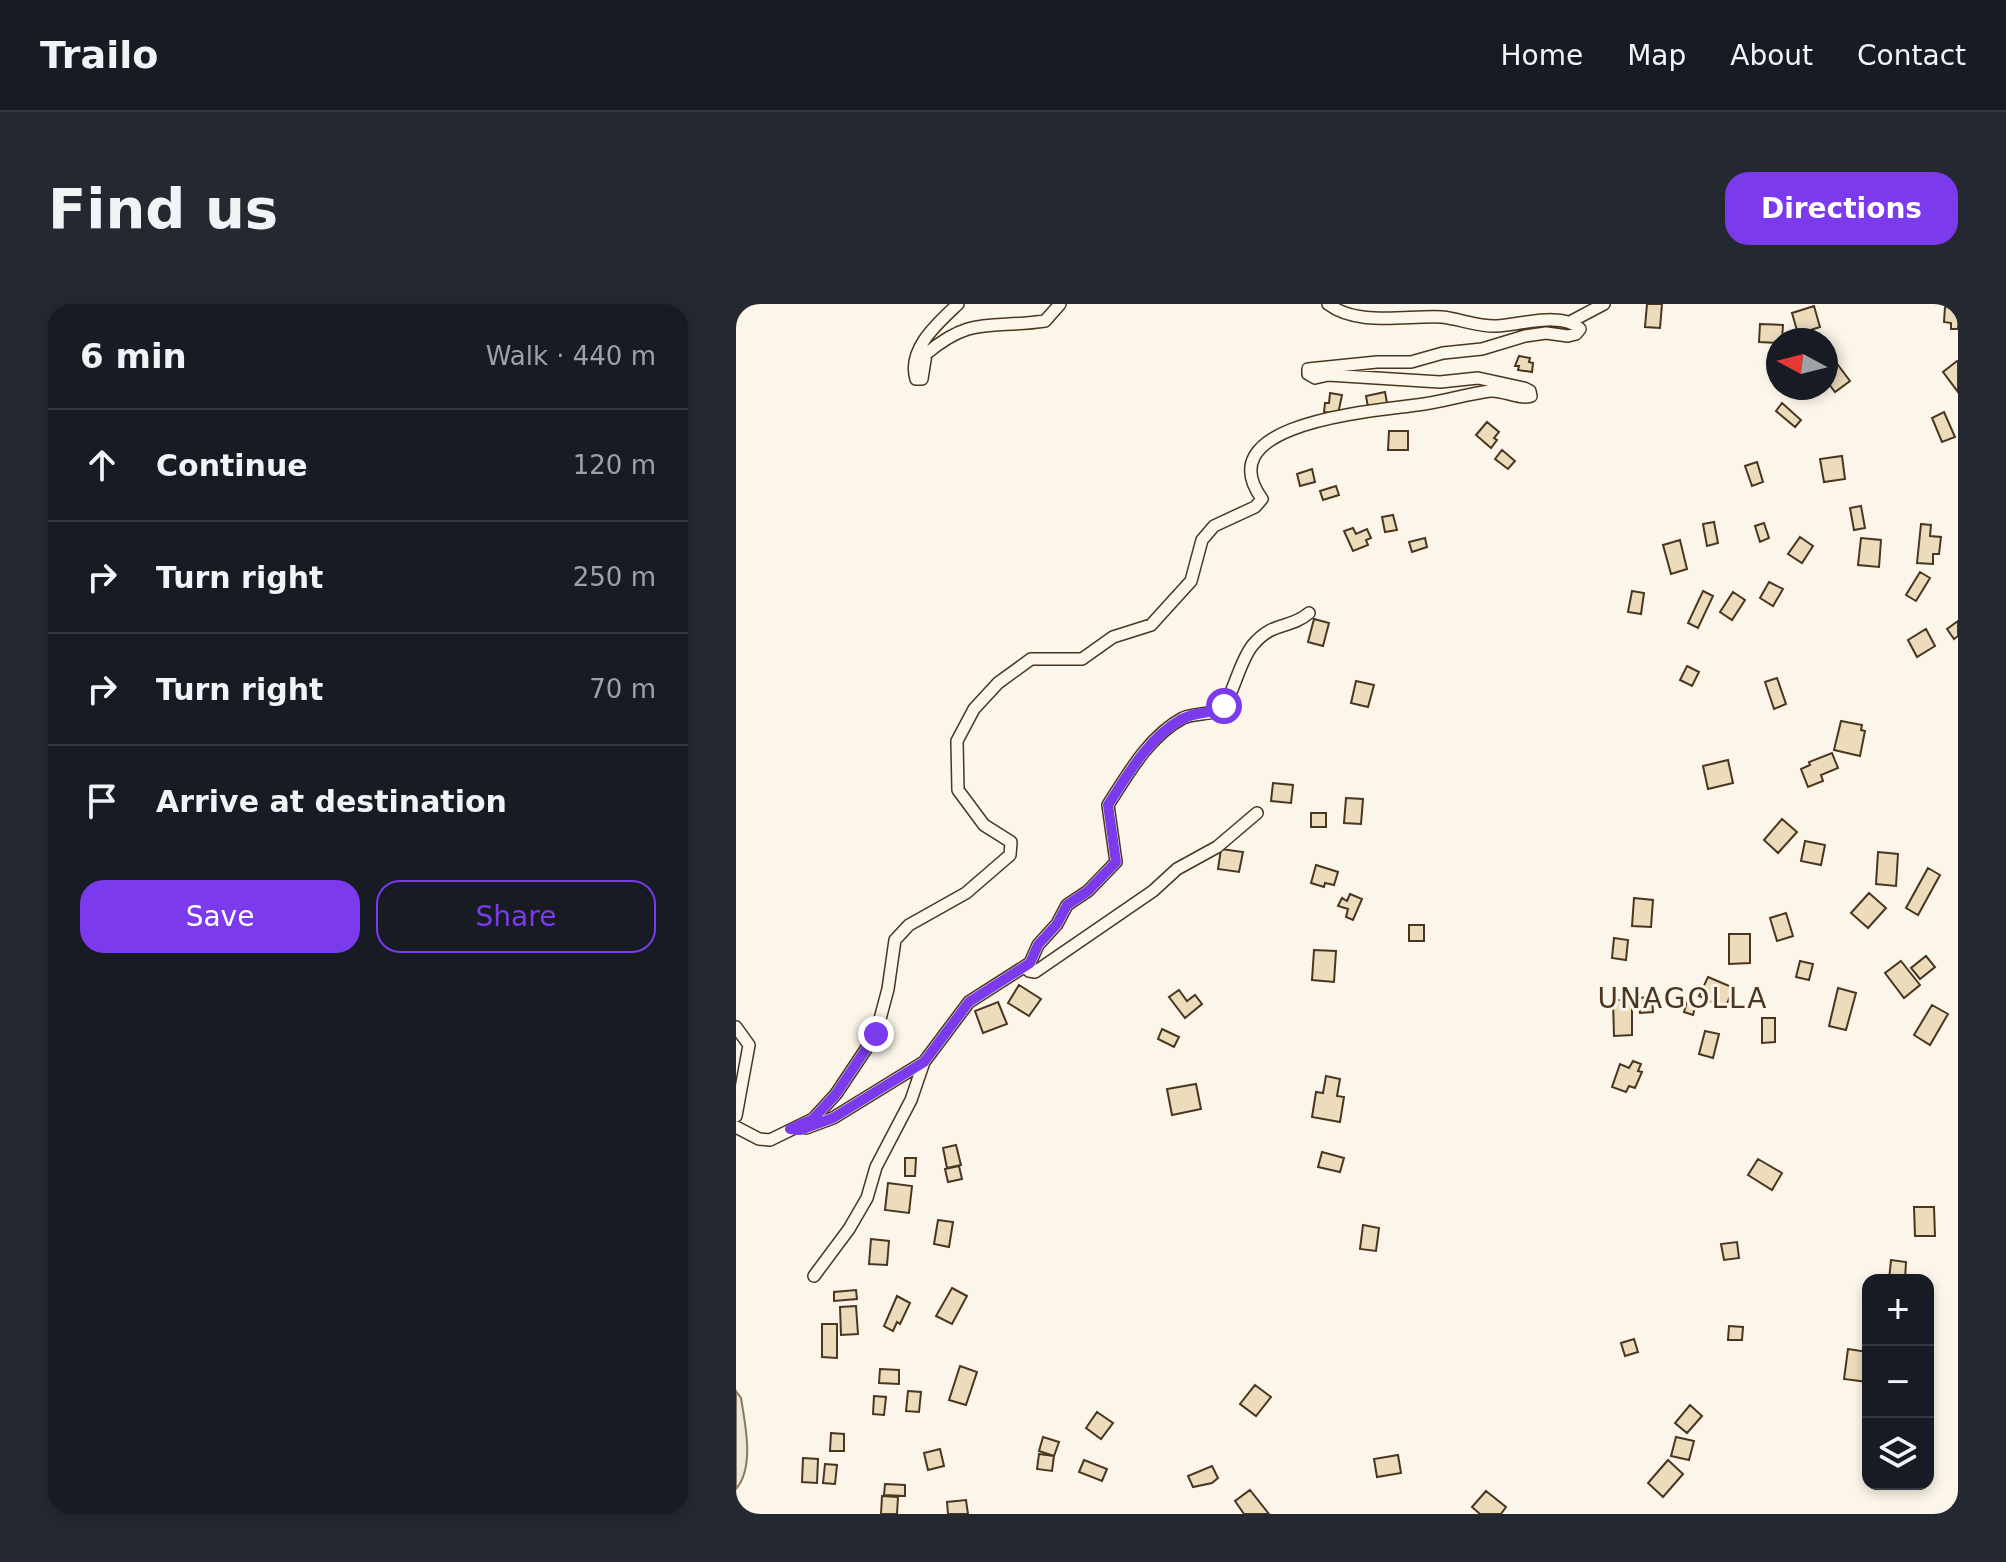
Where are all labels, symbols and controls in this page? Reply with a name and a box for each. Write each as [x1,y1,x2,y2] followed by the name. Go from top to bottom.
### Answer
[40,33,158,77] text: Trailo
[1500,39,1583,72] text: Home
[1627,39,1686,72] text: Map
[1730,39,1813,72] text: About
[1857,39,1966,72] text: Contact
[1725,172,1958,245] button: Directions
[48,176,278,241] text: Find us
[1766,328,1838,400] north arrow
[80,336,187,376] text: 6 min
[486,341,656,371] text: Walk · 440 m
[80,443,124,487] icon: ahead
[156,448,308,483] text: Continue
[573,450,656,480] text: 120 m
[80,555,124,599] icon: right
[156,560,323,595] text: Turn right
[573,562,656,592] text: 250 m
[80,667,124,711] icon: right
[156,672,323,707] text: Turn right
[589,674,656,704] text: 70 m
[1206,688,1242,724] route start
[80,779,124,823] icon: arrive
[156,784,507,819] text: Arrive at destination
[80,880,360,953] button: Save
[376,880,656,953] button: Share
[1598,982,1768,1015] district label: UNAGOLLA
[858,1016,894,1052] route end
[1862,1274,1934,1490] map controls
[1862,1274,1934,1346] button: +
[1862,1346,1934,1418] button: −
[1862,1418,1934,1490] button: layers

